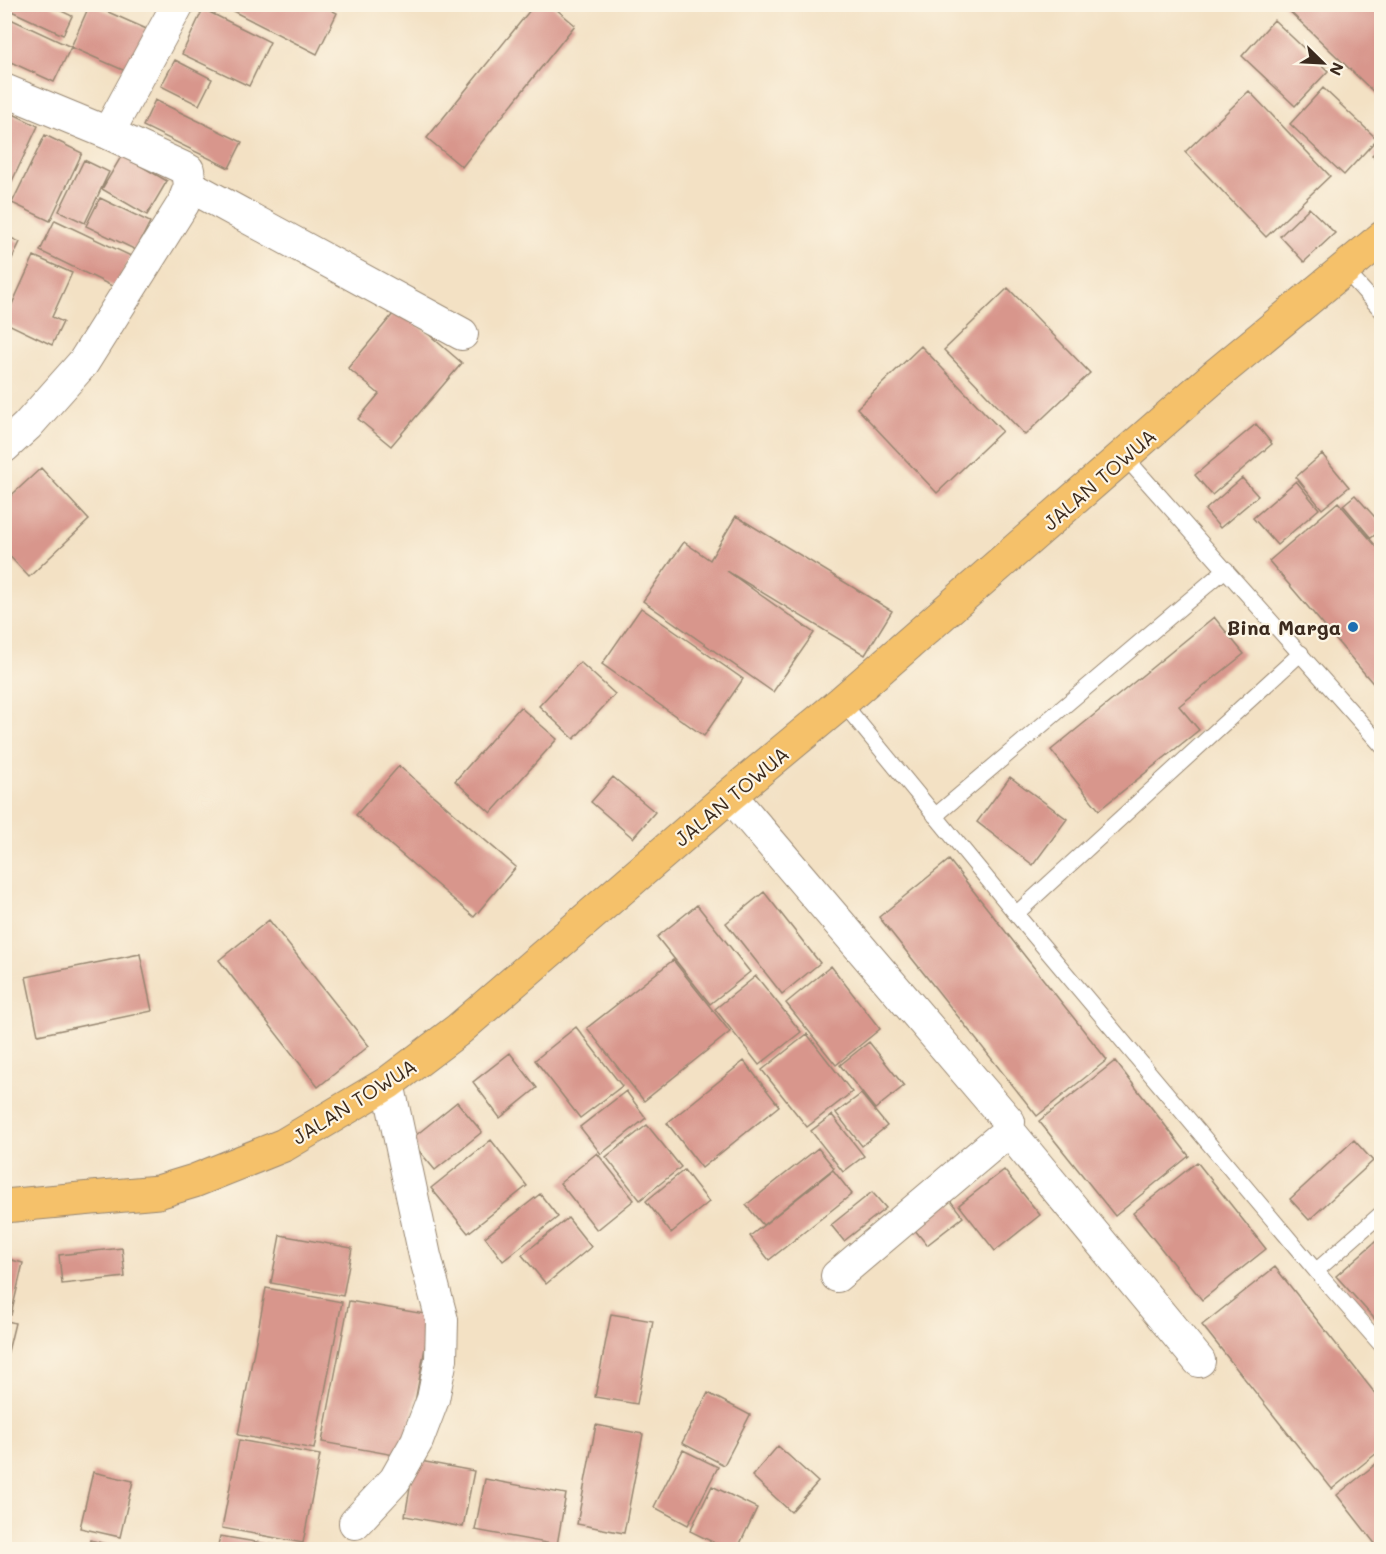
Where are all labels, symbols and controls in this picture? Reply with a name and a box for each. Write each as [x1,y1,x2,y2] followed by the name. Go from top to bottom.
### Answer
[1293,33,1353,93] north arrow
[1325,59,1349,79] text: N
[1037,423,1161,535] street label: JALAN TOWUA
[1227,614,1341,640] place label: Bina Marga
[1346,620,1360,634] marker: Bina Marga
[668,740,794,852] street label: JALAN TOWUA
[287,1052,421,1150] street label: JALAN TOWUA

